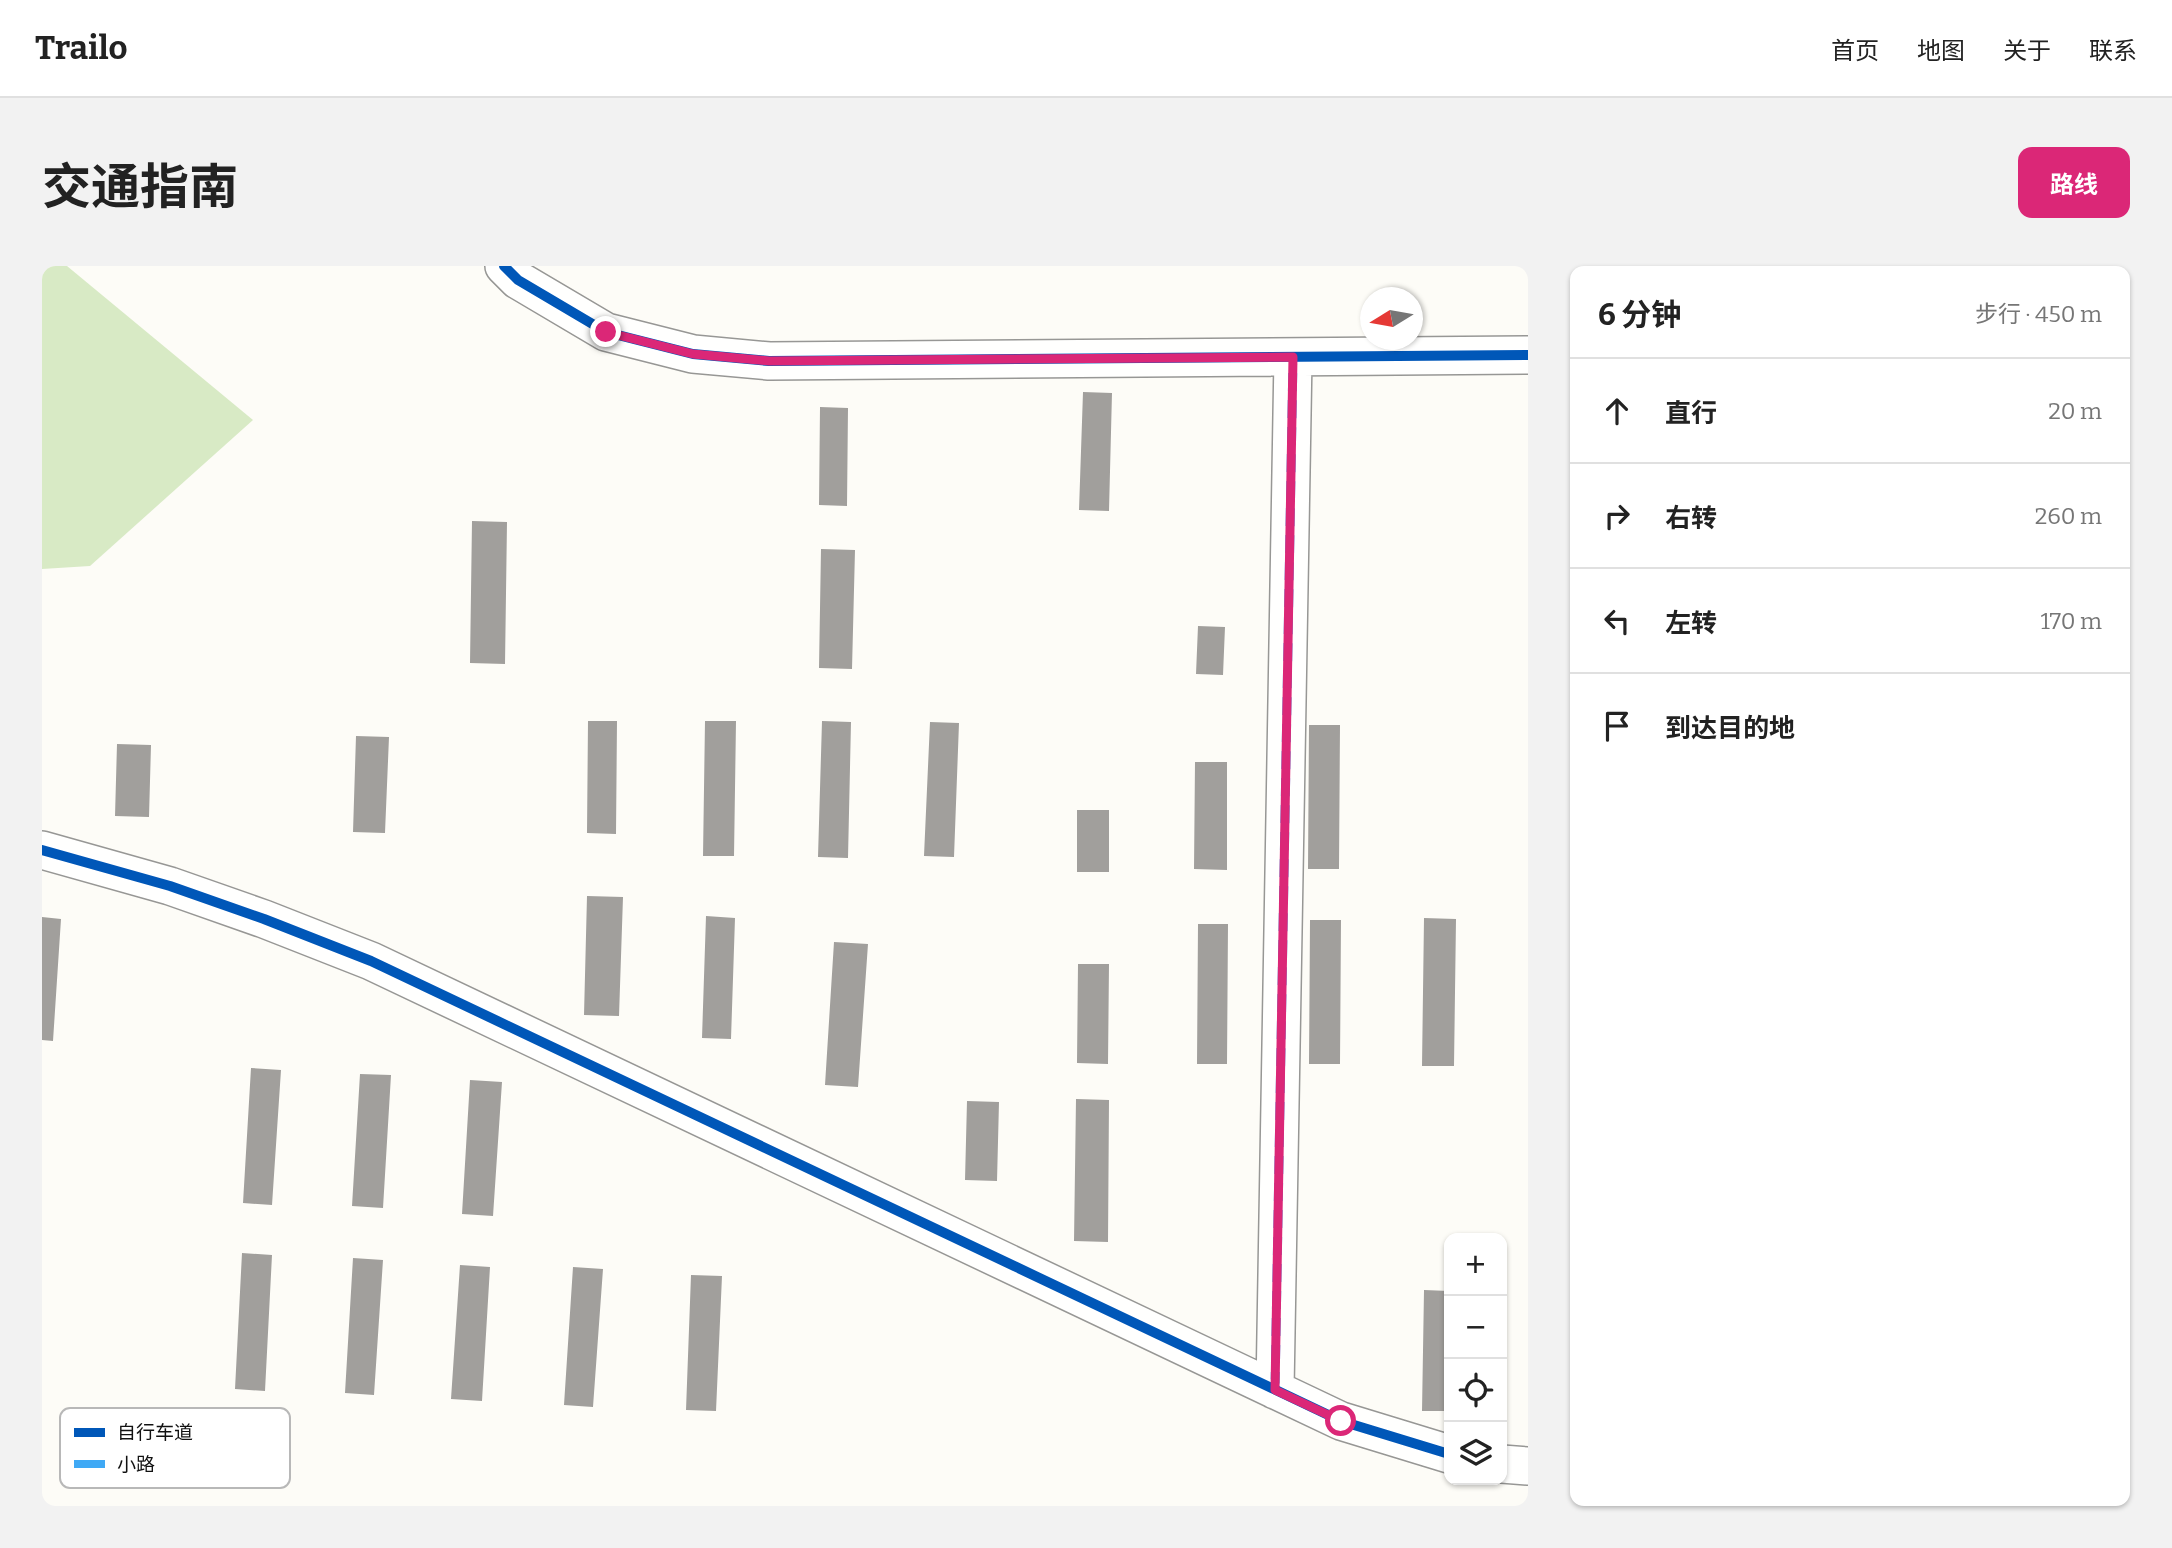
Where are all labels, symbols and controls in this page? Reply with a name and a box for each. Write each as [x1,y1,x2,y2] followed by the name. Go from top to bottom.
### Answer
[35,28,128,68] text: Trailo
[1831,37,1879,65] text: 首页
[1917,37,1965,65] text: 地图
[2003,37,2051,65] text: 关于
[2089,37,2137,65] text: 联系
[2018,147,2130,218] button: 路线
[42,158,238,217] text: 交通指南
[1360,287,1423,350] north arrow
[1598,297,1681,333] text: 6 分钟
[1975,300,2102,328] text: 步行 · 450 m
[590,316,621,347] route end
[1598,392,1636,430] icon: ahead
[2048,397,2102,425] text: 20 m
[1665,398,1717,429] text: 直行
[1598,497,1636,535] icon: right
[2035,502,2102,530] text: 260 m
[1665,503,1717,534] text: 右转
[1598,602,1636,640] icon: left
[2040,607,2102,635] text: 170 m
[1665,608,1717,639] text: 左转
[1598,707,1636,745] icon: arrive
[1665,713,1795,744] text: 到达目的地
[1444,1233,1507,1485] map controls
[1444,1233,1507,1296] button: +
[1444,1296,1507,1359] button: −
[1444,1359,1507,1422] button: locate
[1325,1405,1356,1436] route start
[60,1408,290,1488] legend
[117,1421,193,1444] text: 自行车道
[1444,1422,1507,1485] button: layers
[117,1453,155,1476] text: 小路

